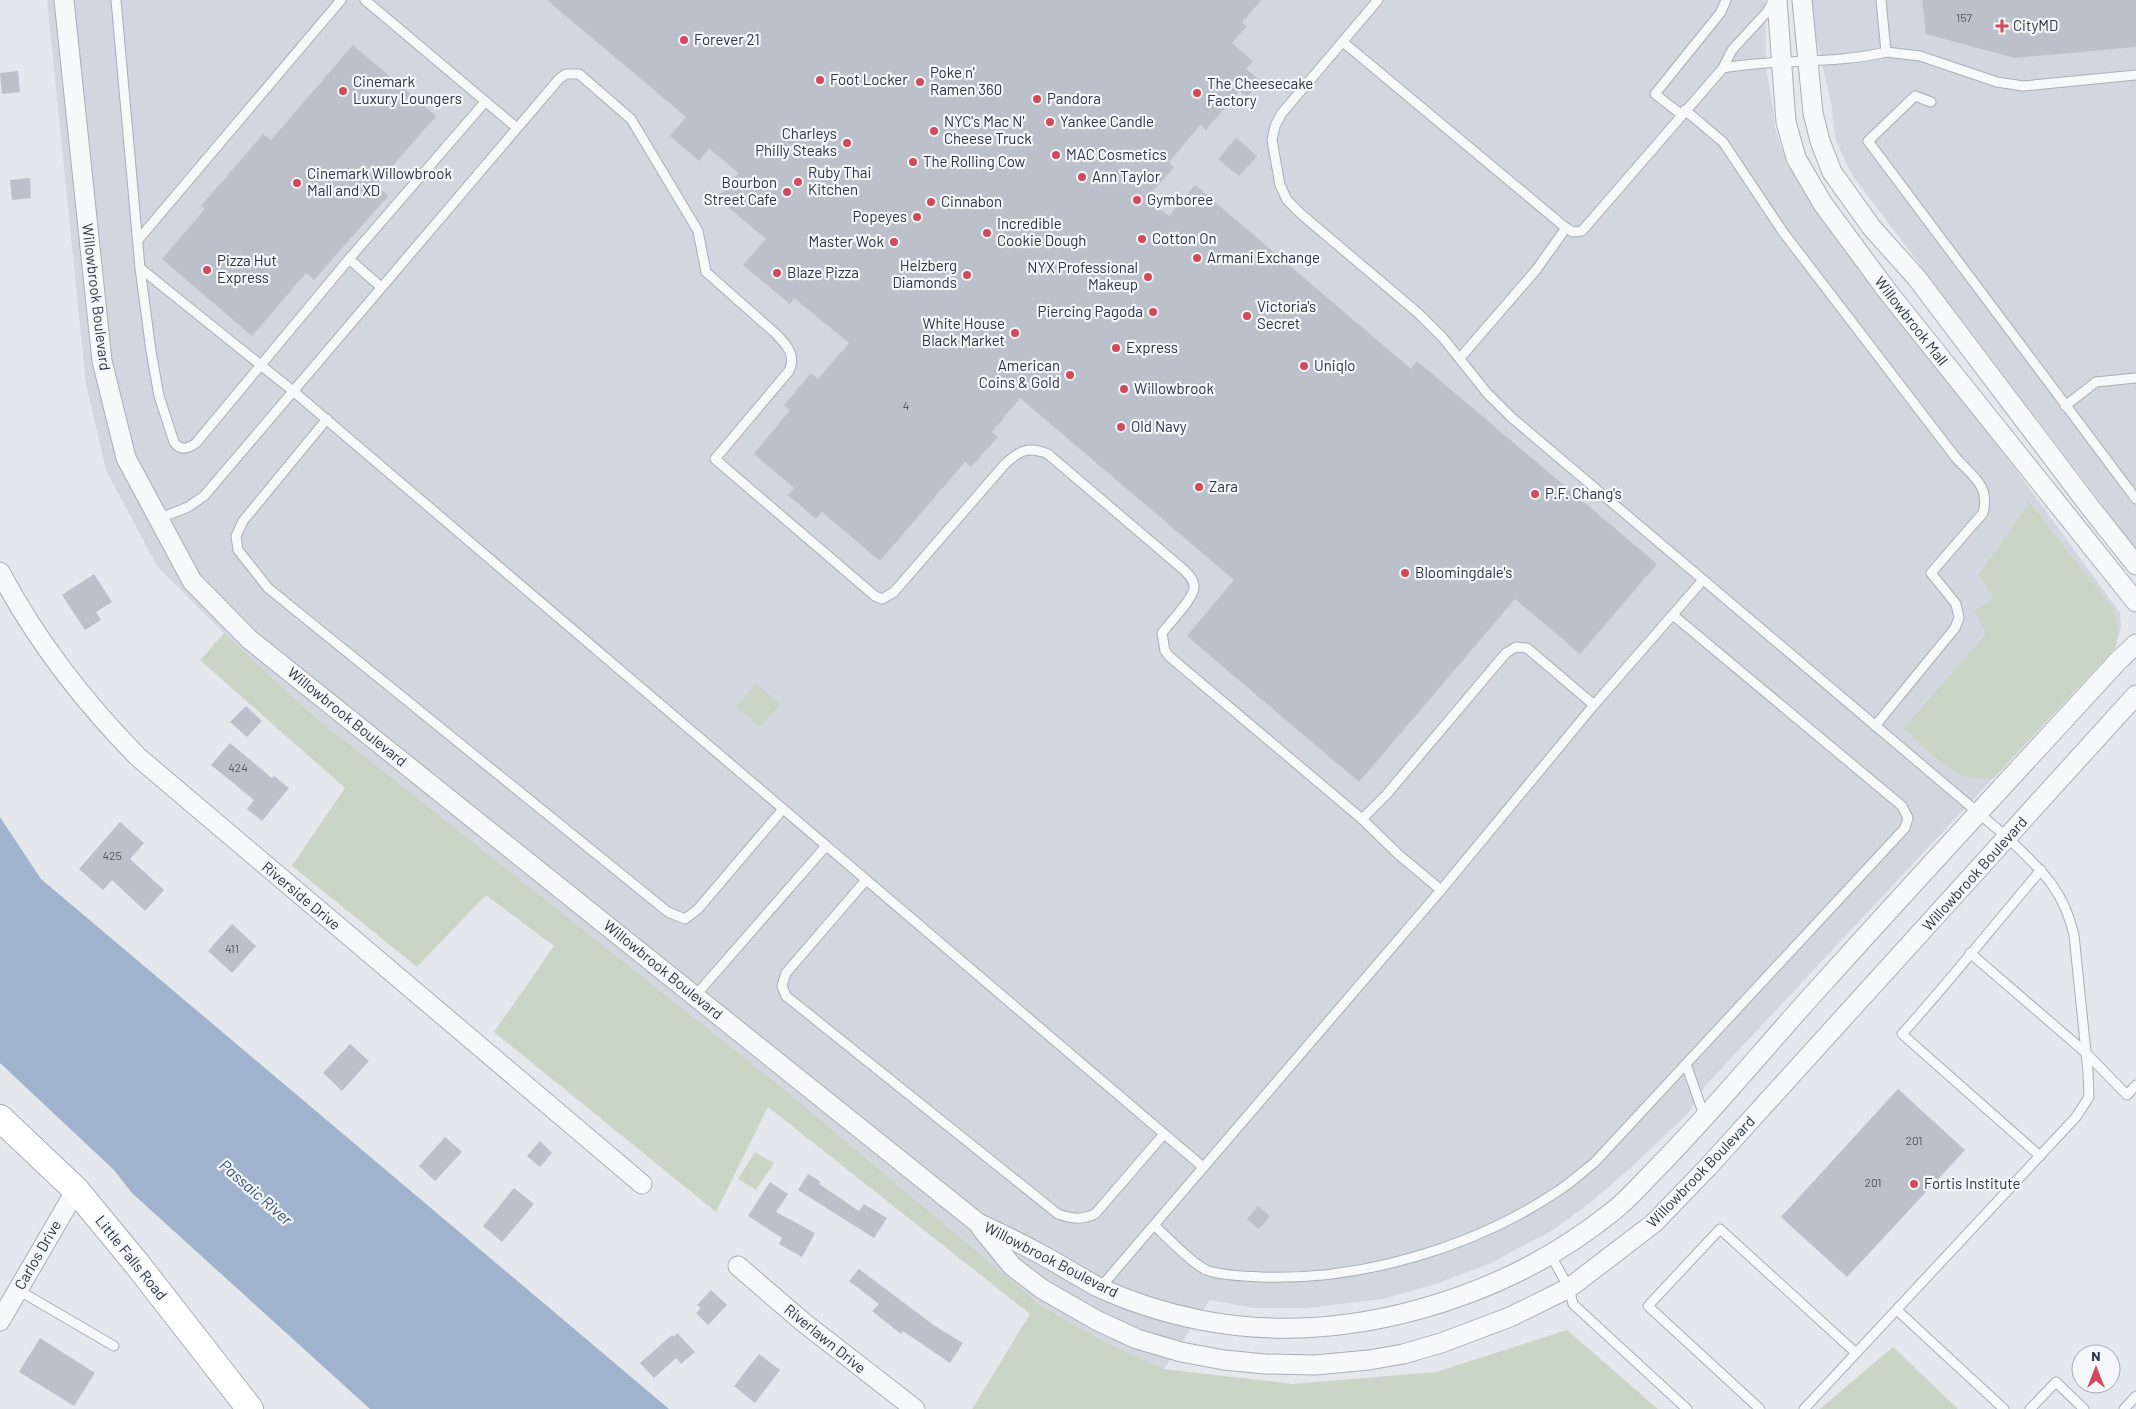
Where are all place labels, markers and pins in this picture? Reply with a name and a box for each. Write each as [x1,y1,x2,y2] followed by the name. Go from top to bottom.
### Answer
[2013,16,2058,34] place label: CityMD
[1995,19,2009,33] marker: CityMD
[694,30,760,48] place label: Forever 21
[678,34,690,46] marker: Forever 21
[930,63,1002,98] place label: Poke n' Ramen 360
[830,70,908,88] place label: Foot Locker
[353,72,462,107] place label: Cinemark Luxury Loungers
[814,74,826,86] marker: Foot Locker
[1207,74,1313,109] place label: The Cheesecake Factory
[914,76,926,88] marker: Poke n' Ramen 360
[337,85,349,97] marker: Cinemark Luxury Loungers
[1191,87,1203,99] marker: The Cheesecake Factory
[1047,89,1101,107] place label: Pandora
[1031,93,1043,105] marker: Pandora
[944,112,1032,147] place label: NYC's Mac N' Cheese Truck
[1060,112,1154,130] place label: Yankee Candle
[1044,116,1056,128] marker: Yankee Candle
[755,124,837,159] place label: Charleys Philly Steaks
[928,125,940,137] marker: NYC's Mac N' Cheese Truck
[841,137,853,149] marker: Charleys Philly Steaks
[1066,145,1167,163] place label: MAC Cosmetics
[1050,149,1062,161] marker: MAC Cosmetics
[923,152,1026,170] place label: The Rolling Cow
[907,156,919,168] marker: The Rolling Cow
[808,163,871,198] place label: Ruby Thai Kitchen
[307,164,452,199] place label: Cinemark Willowbrook Mall and XD
[1092,167,1161,185] place label: Ann Taylor
[1076,171,1088,183] marker: Ann Taylor
[704,173,777,208] place label: Bourbon Street Cafe
[792,176,804,188] marker: Ruby Thai Kitchen
[291,177,303,189] marker: Cinemark Willowbrook Mall and XD
[781,186,793,198] marker: Bourbon Street Cafe
[1147,190,1213,208] place label: Gymboree
[941,192,1002,210] place label: Cinnabon
[1131,194,1143,206] marker: Gymboree
[925,196,937,208] marker: Cinnabon
[853,207,907,225] place label: Popeyes
[911,211,923,223] marker: Popeyes
[997,214,1086,249] place label: Incredible Cookie Dough
[981,227,993,239] marker: Incredible Cookie Dough
[1152,229,1217,247] place label: Cotton On
[809,232,884,250] place label: Master Wok
[1136,233,1148,245] marker: Cotton On
[888,236,900,248] marker: Master Wok
[1207,248,1320,266] place label: Armani Exchange
[217,251,277,286] place label: Pizza Hut Express
[1191,252,1203,264] marker: Armani Exchange
[892,256,957,291] place label: Helzberg Diamonds
[1027,258,1138,293] place label: NYX Professional Makeup
[787,263,859,281] place label: Blaze Pizza
[201,264,213,276] marker: Pizza Hut Express
[771,267,783,279] marker: Blaze Pizza
[961,269,973,281] marker: Helzberg Diamonds
[1142,271,1154,283] marker: NYX Professional Makeup
[1257,297,1316,332] place label: Victoria's Secret
[1038,302,1143,320] place label: Piercing Pagoda
[1147,306,1159,318] marker: Piercing Pagoda
[1241,310,1253,322] marker: Victoria's Secret
[922,314,1005,349] place label: White House Black Market
[1009,327,1021,339] marker: White House Black Market
[1126,338,1178,356] place label: Express
[1110,342,1122,354] marker: Express
[979,356,1060,391] place label: American Coins & Gold
[1314,356,1356,374] place label: Uniqlo
[1298,360,1310,372] marker: Uniqlo
[1064,369,1076,381] marker: American Coins & Gold
[1134,379,1215,397] place label: Willowbrook
[1118,383,1130,395] marker: Willowbrook
[1131,417,1187,435] place label: Old Navy
[1115,421,1127,433] marker: Old Navy
[1209,477,1238,495] place label: Zara
[1193,481,1205,493] marker: Zara
[1545,484,1622,502] place label: P.F. Chang's
[1529,488,1541,500] marker: P.F. Chang's
[1415,563,1512,581] place label: Bloomingdale's
[1399,567,1411,579] marker: Bloomingdale's
[1924,1174,2020,1192] place label: Fortis Institute
[1908,1178,1920,1190] marker: Fortis Institute

